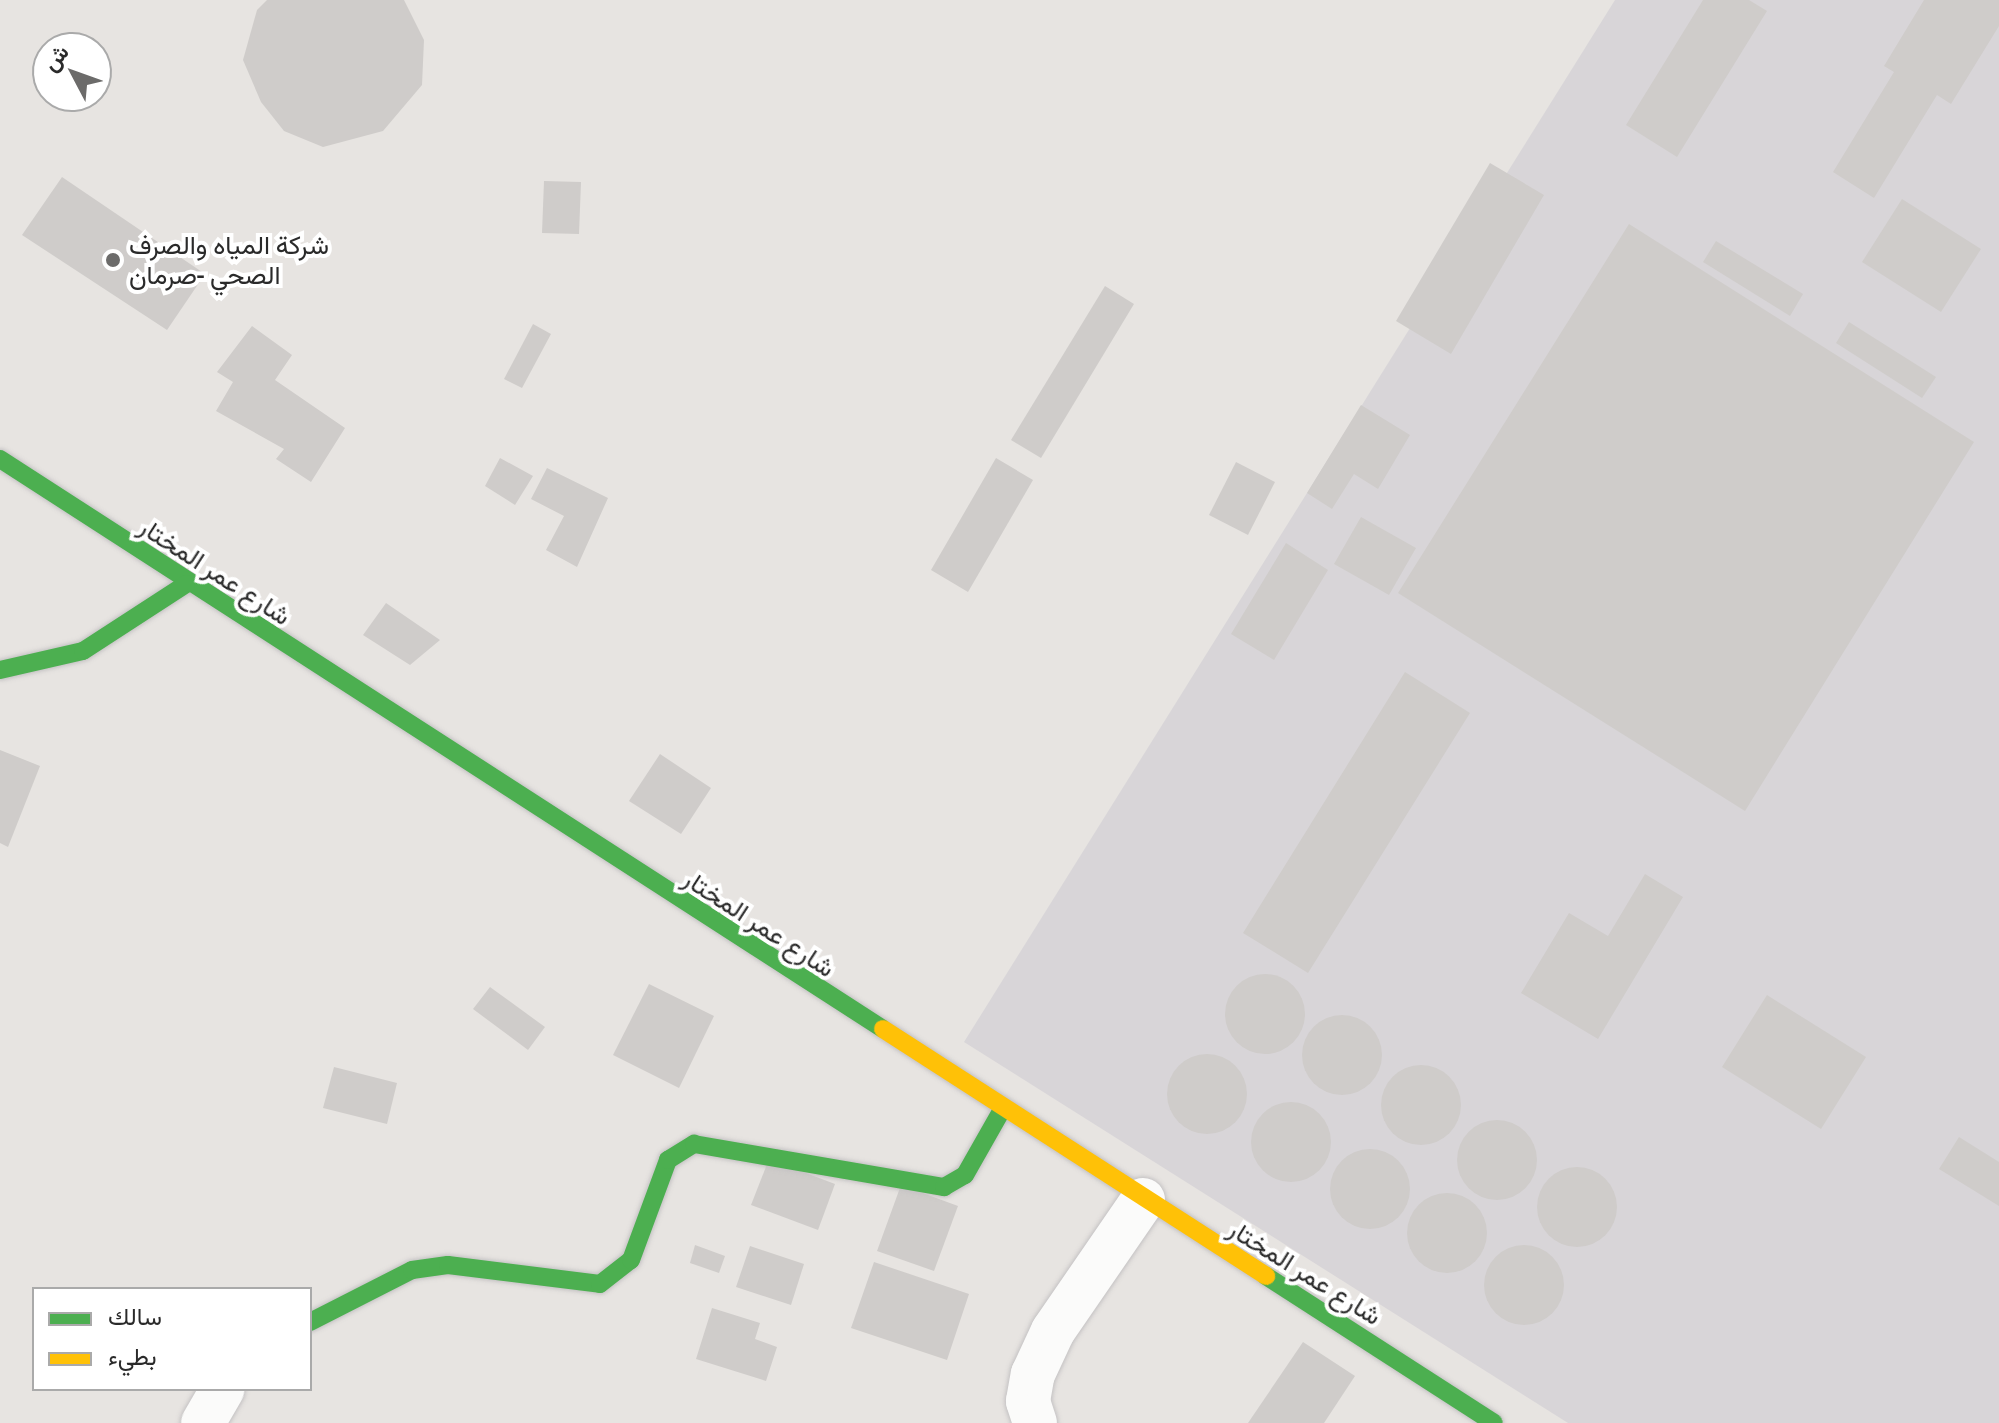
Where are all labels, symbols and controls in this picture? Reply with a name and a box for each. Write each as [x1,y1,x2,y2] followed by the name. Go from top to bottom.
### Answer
[32,32,112,112] north arrow
[35,38,75,77] text: ش
[129,229,329,290] place label: شركة المياه والصرف الصحي -صرمان
[104,251,122,269] marker: شركة المياه والصرف الصحي -صرمان
[133,510,297,632] street label: شارع عمر المختار
[677,862,841,984] street label: شارع عمر المختار
[1223,1213,1387,1331] street label: شارع عمر المختار
[32,1287,312,1391] legend
[108,1300,162,1332] text: سالك
[108,1340,157,1372] text: بطيء

